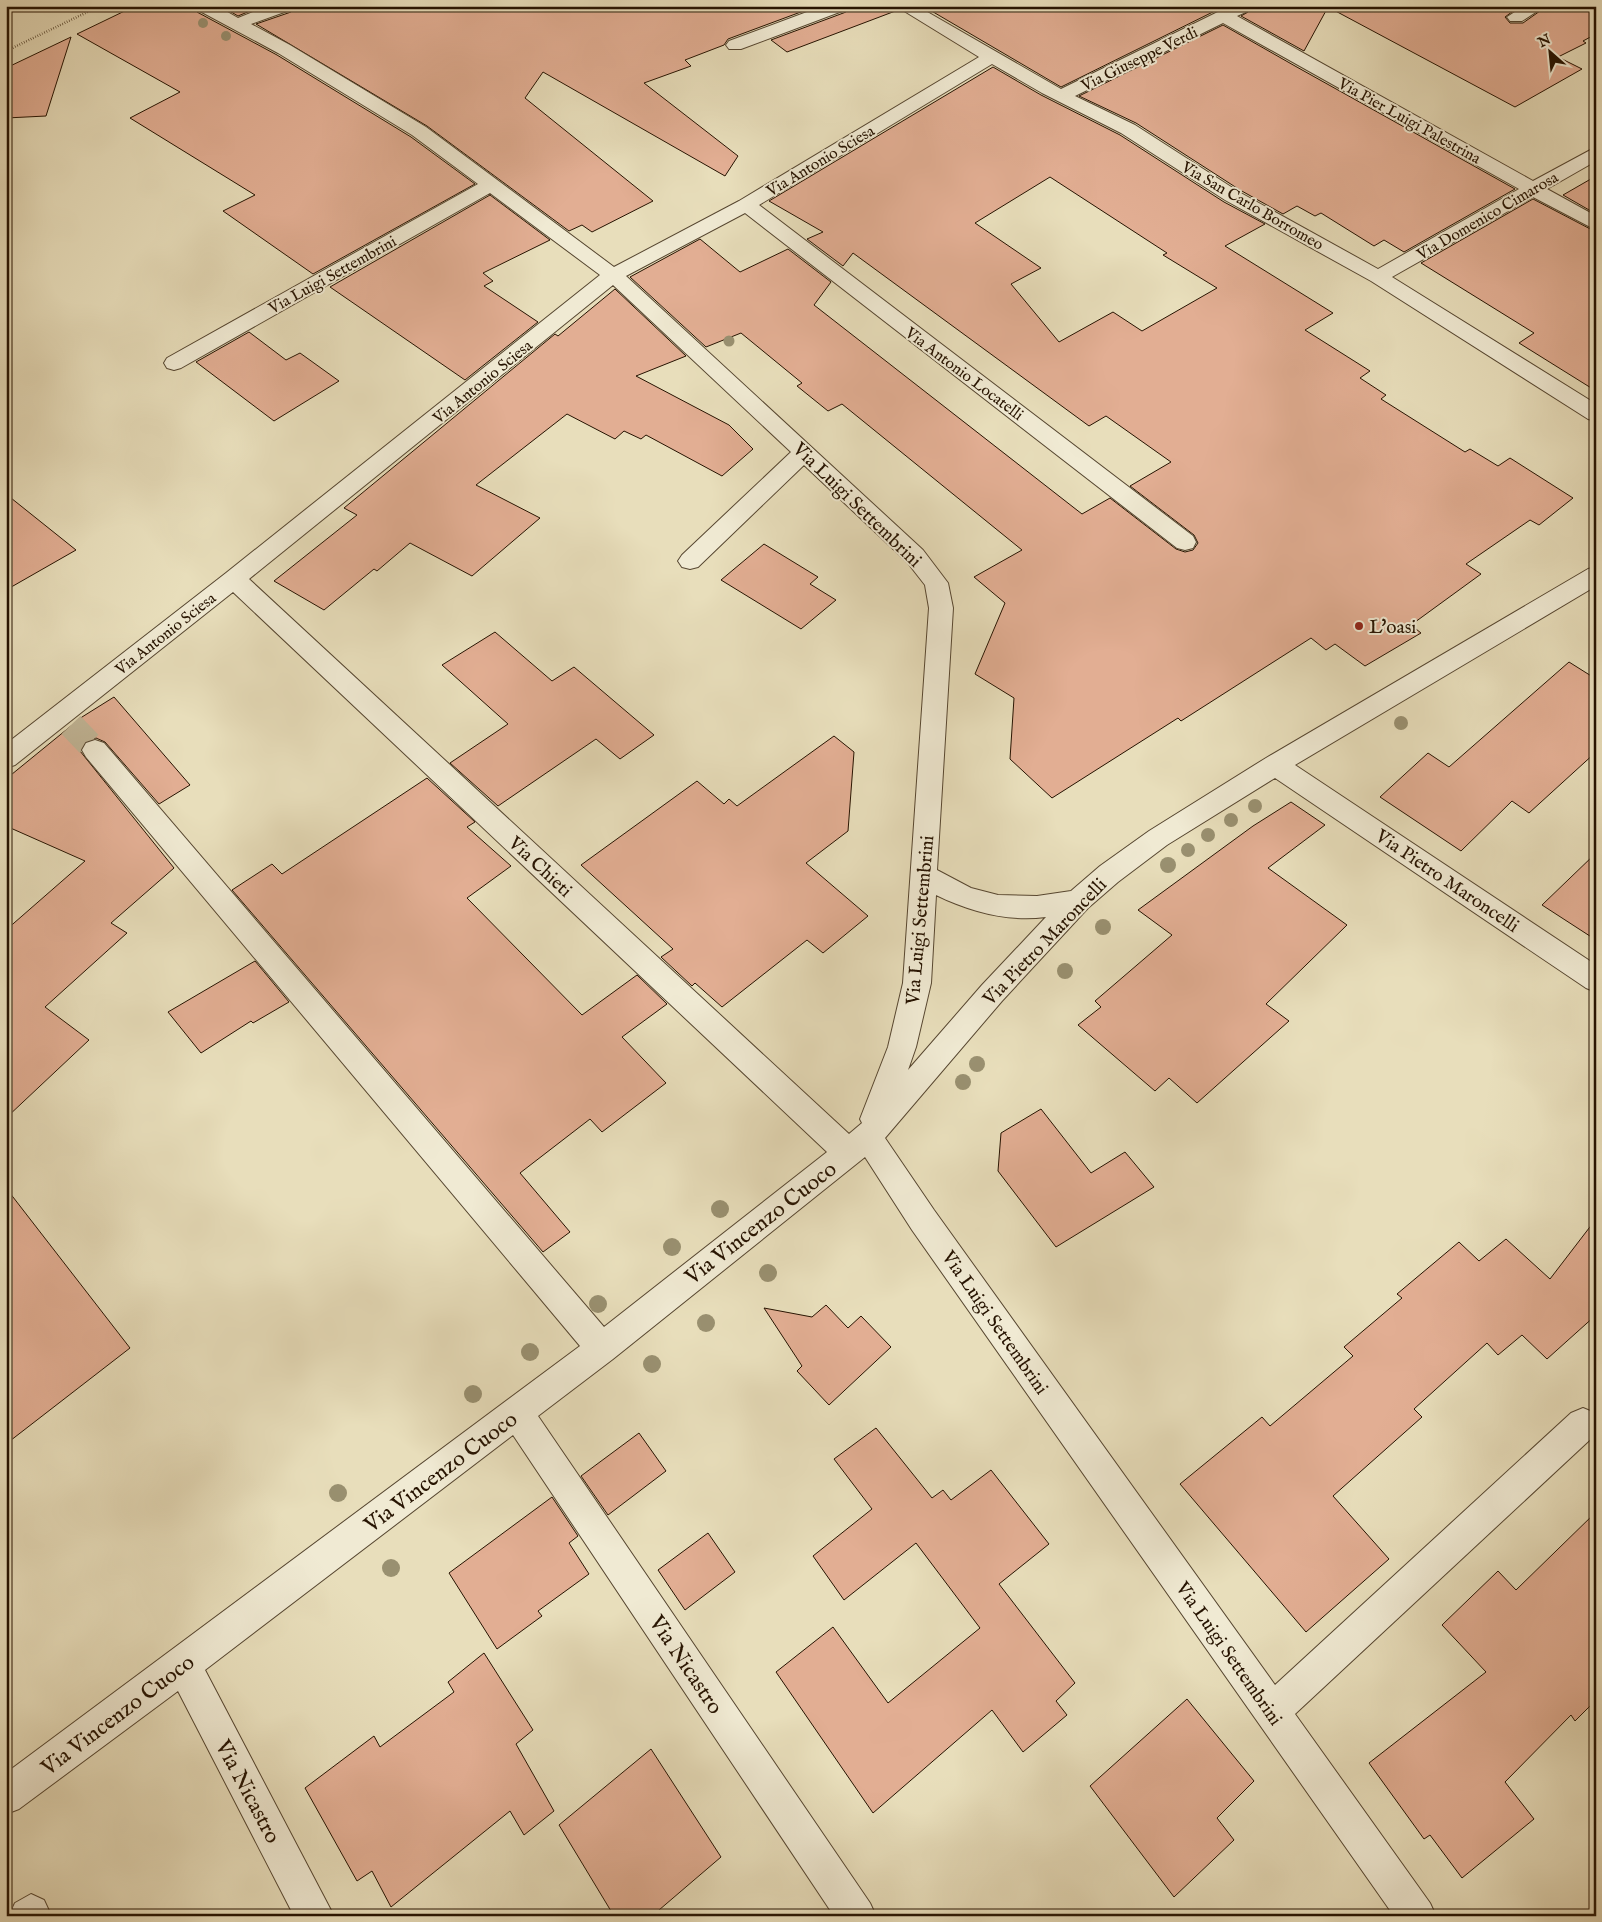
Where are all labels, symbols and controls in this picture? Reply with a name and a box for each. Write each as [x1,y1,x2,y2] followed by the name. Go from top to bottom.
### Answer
[1077,23,1201,97] street label: Via Giuseppe Verdi
[1524,28,1574,78] north arrow
[1534,31,1554,53] text: N
[1333,74,1484,169] street label: Via Pier Luigi Palestrina
[763,122,879,202] street label: Via Antonio Sciesa
[1177,157,1327,256] street label: Via San Carlo Borromeo
[1413,168,1562,266] street label: Via Domenico Cimarosa
[265,232,400,320] street label: Via Luigi Settembrini
[900,323,1027,426] street label: Via Antonio Locatelli
[429,336,537,429] street label: Via Antonio Sciesa
[786,437,926,573] street label: Via Luigi Settembrini
[111,589,221,681] street label: Via Antonio Sciesa
[1369,616,1416,640] place label: L'oasi
[1353,620,1365,632] marker: L'oasi
[1370,824,1523,939] street label: Via Pietro Maroncelli
[502,831,577,903] street label: Via Chieti
[902,834,940,1007] street label: Via Luigi Settembrini
[978,874,1112,1012] street label: Via Pietro Maroncelli
[679,1156,843,1292] street label: Via Vincenzo Cuoco
[935,1246,1053,1400] street label: Via Luigi Settembrini
[358,1406,524,1540] street label: Via Vincenzo Cuoco
[1169,1577,1287,1731] street label: Via Luigi Settembrini
[641,1609,729,1720] street label: Via Nicastro
[35,1649,201,1783] street label: Via Vincenzo Cuoco
[208,1734,286,1849] street label: Via Nicastro

